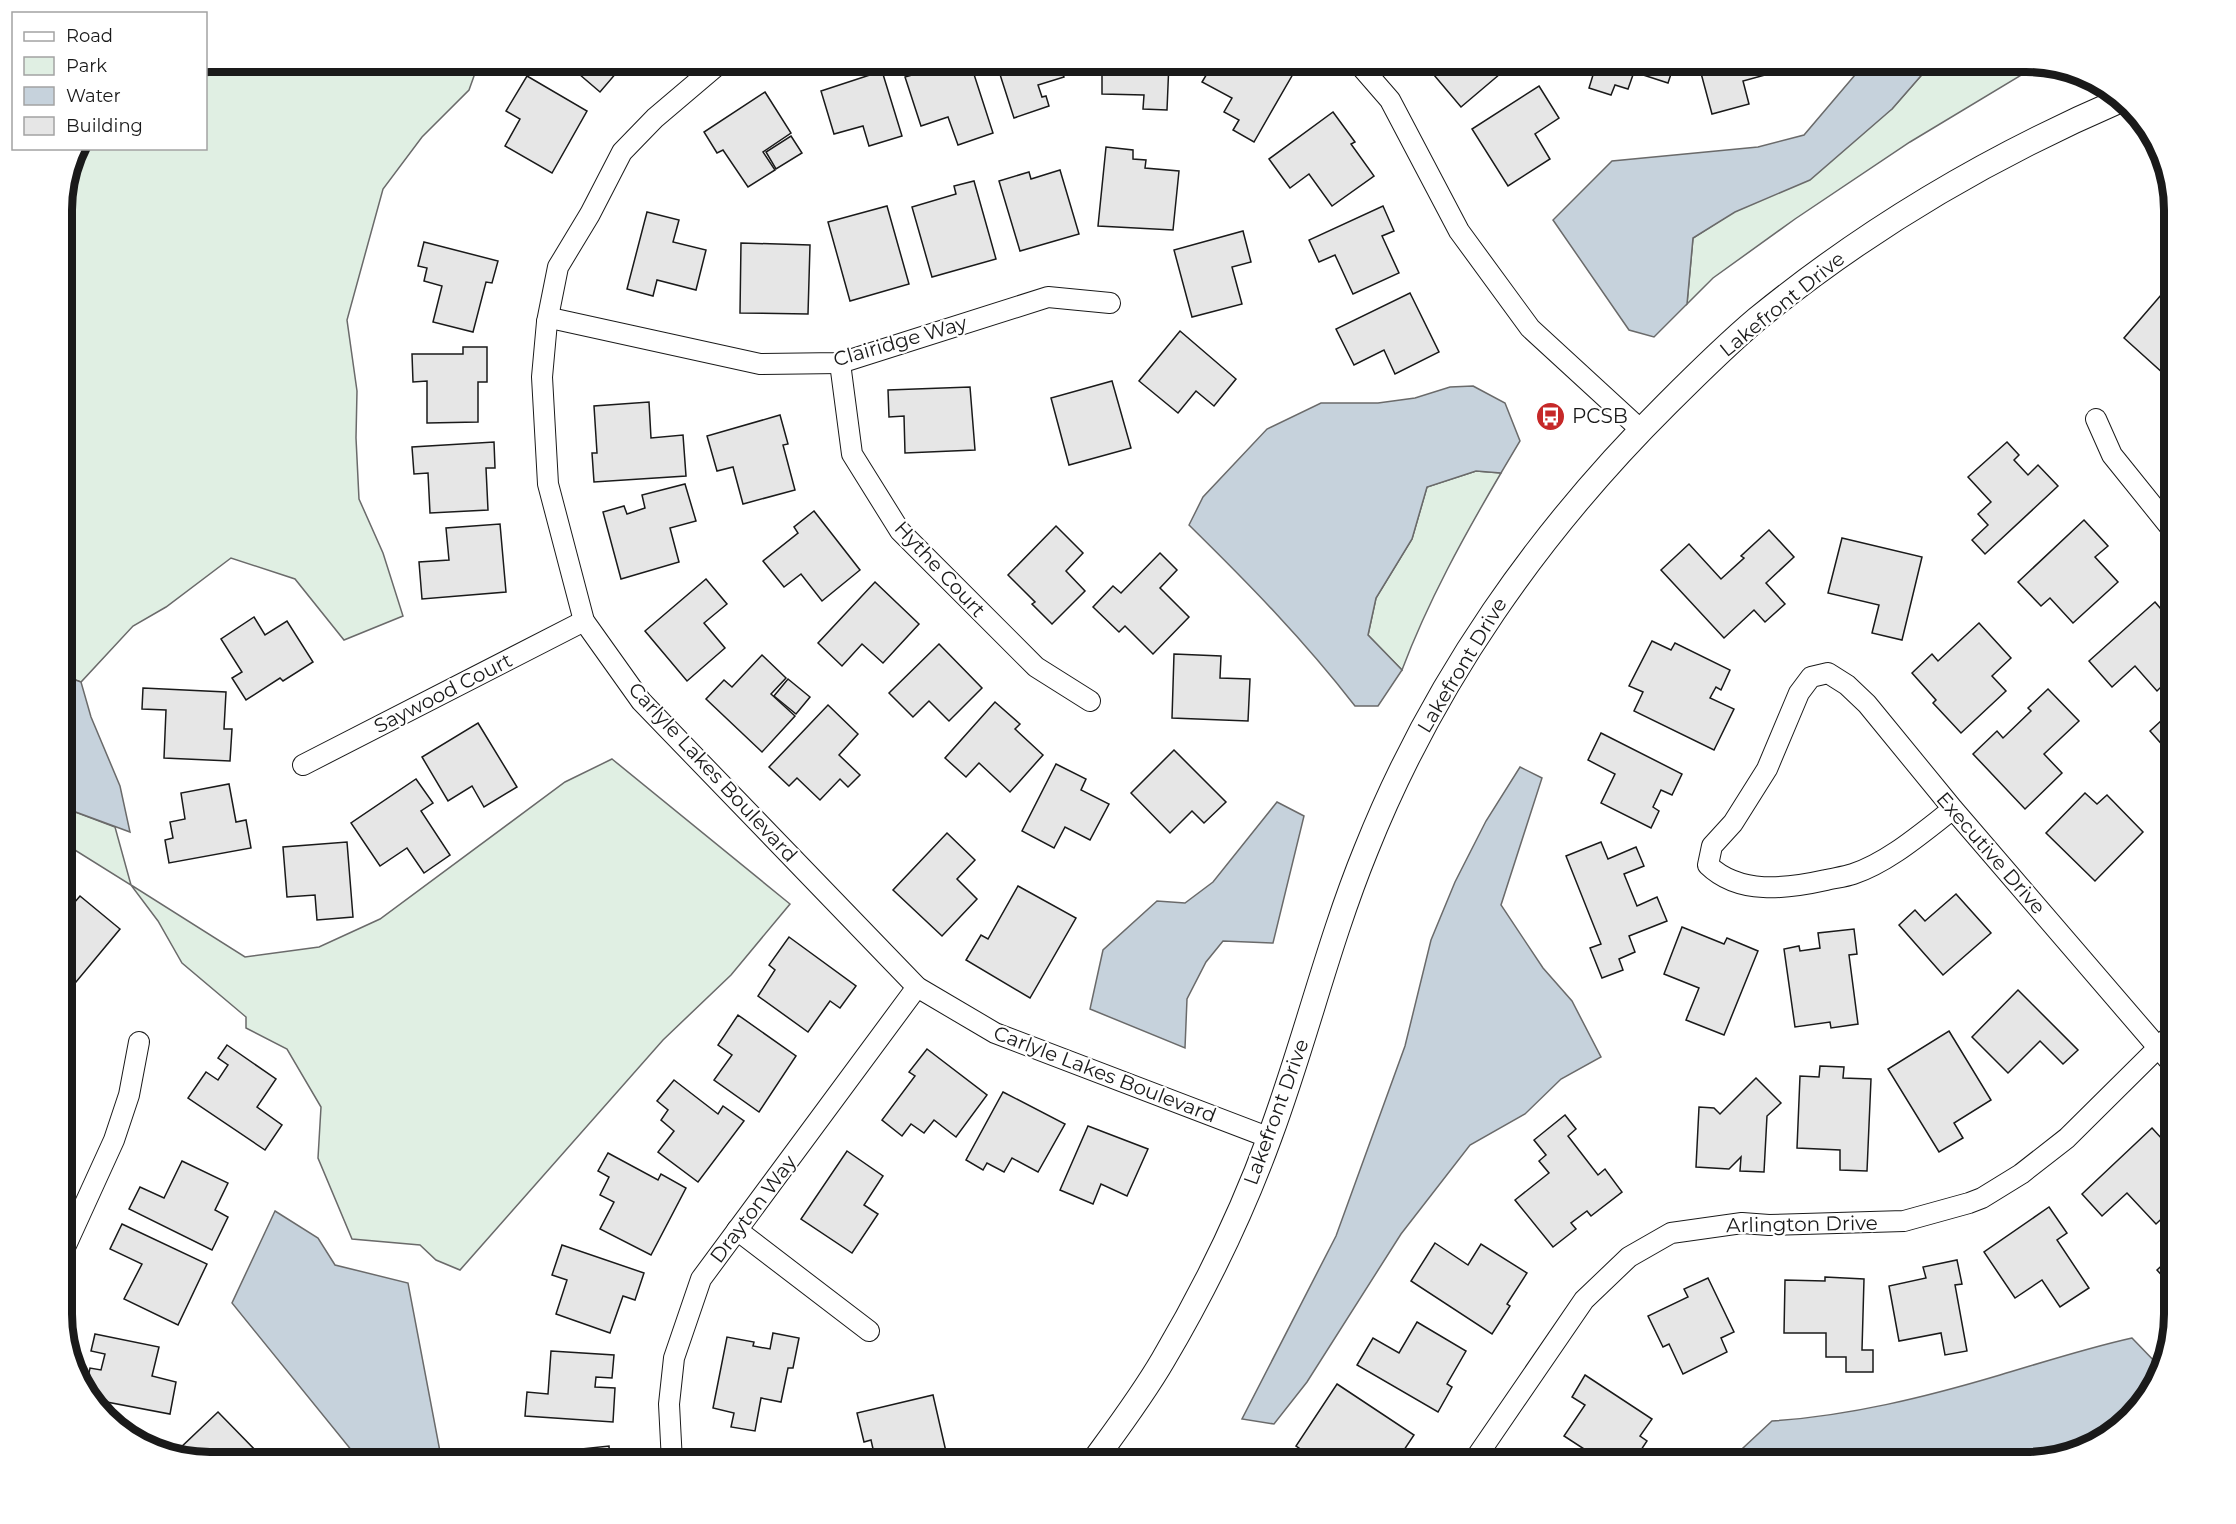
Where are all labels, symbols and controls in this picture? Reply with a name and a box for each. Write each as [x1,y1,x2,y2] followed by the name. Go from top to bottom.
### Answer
[12,12,207,150] legend
[66,25,113,47] text: Road
[66,55,107,77] text: Park
[66,85,121,107] text: Water
[66,115,143,137] text: Building
[1715,246,1849,362] street label: Lakefront Drive
[830,310,970,372] street label: Clairidge Way
[1535,400,1567,432] bus stop icon: PCSB
[1572,404,1628,428] place label: PCSB
[890,516,990,622] street label: Hythe Court
[1412,593,1512,737] street label: Lakefront Drive
[370,648,516,738] street label: Saywood Court
[624,677,802,867] street label: Carlyle Lakes Boulevard
[1931,787,2051,919] street label: Executive Drive
[990,1020,1220,1128] street label: Carlyle Lakes Boulevard
[1238,1036,1314,1188] street label: Lakefront Drive
[705,1150,801,1268] street label: Drayton Way
[1726,1211,1878,1237] street label: Arlington Drive

